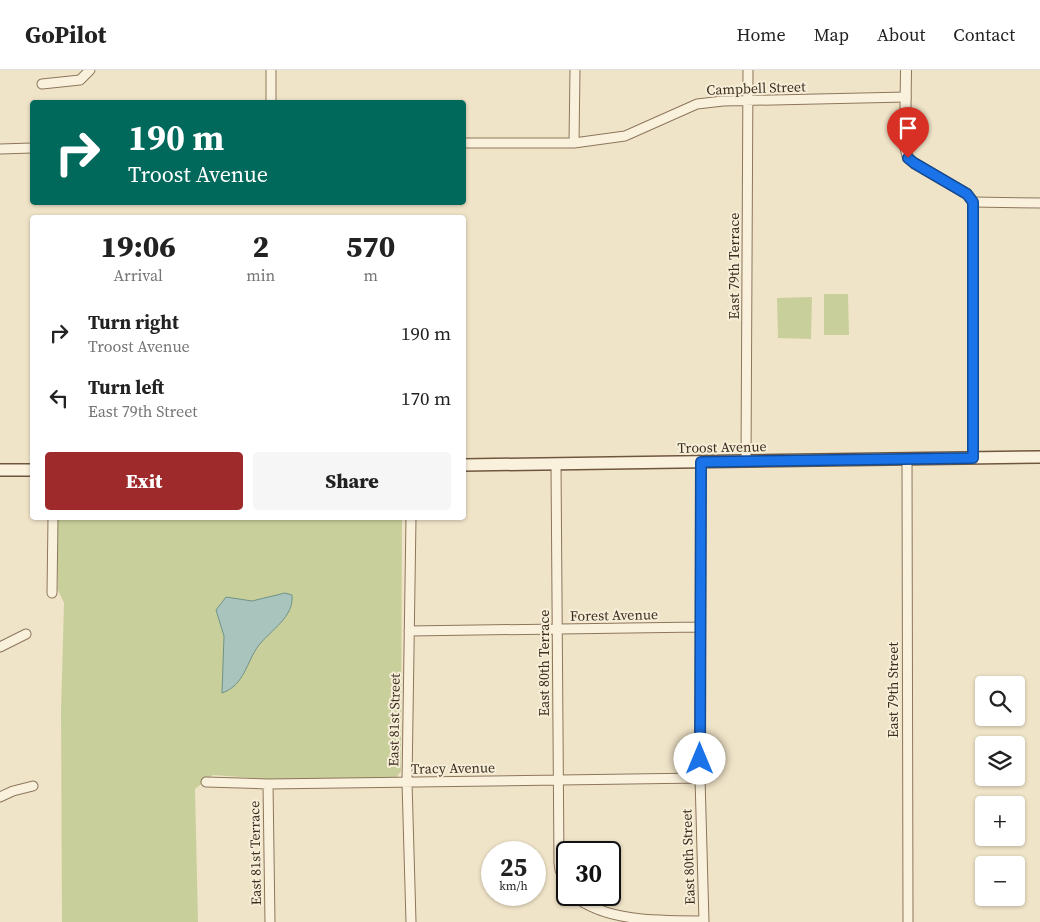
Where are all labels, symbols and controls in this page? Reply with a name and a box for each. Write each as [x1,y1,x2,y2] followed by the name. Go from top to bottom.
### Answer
[25,18,106,51] text: GoPilot
[737,22,786,47] text: Home
[814,22,849,47] text: Map
[877,22,925,47] text: About
[953,22,1015,47] text: Contact
[706,76,806,100] street label: Campbell Street
[887,107,929,158] pin
[128,114,224,162] text: 190 m
[894,114,922,142] icon: arrive
[45,120,110,185] icon: right
[128,159,268,189] text: Troost Avenue
[724,213,744,319] street label: East 79th Terrace
[101,226,176,267] text: 19:06
[252,226,269,267] text: 2
[346,226,395,267] text: 570
[113,264,163,286] text: Arrival
[246,264,275,286] text: min
[363,264,378,286] text: m
[88,309,179,335] text: Turn right
[45,319,73,347] icon: right
[401,320,451,346] text: 190 m
[88,335,190,357] text: Troost Avenue
[88,374,164,400] text: Turn left
[45,384,73,412] icon: left
[401,385,451,411] text: 170 m
[88,400,198,422] text: East 79th Street
[677,436,767,458] street label: Troost Avenue
[45,452,243,510] button: Exit
[253,452,451,510] button: Share
[570,604,658,626] street label: Forest Avenue
[534,610,554,716] street label: East 80th Terrace
[883,642,903,738] street label: East 79th Street
[383,673,405,767] street label: East 81st Street
[975,676,1025,906] map controls
[975,676,1025,726] button: search
[673,732,725,784] position arrow
[975,736,1025,786] button: layers
[411,757,495,779] street label: Tracy Avenue
[975,796,1025,846] button: +
[244,801,266,905] street label: East 81st Terrace
[676,808,700,905] street label: East 80th Street
[556,841,621,906] speed limit sign: 30
[500,850,527,884] text: 25
[975,856,1025,906] button: −
[499,878,528,894] text: km/h

